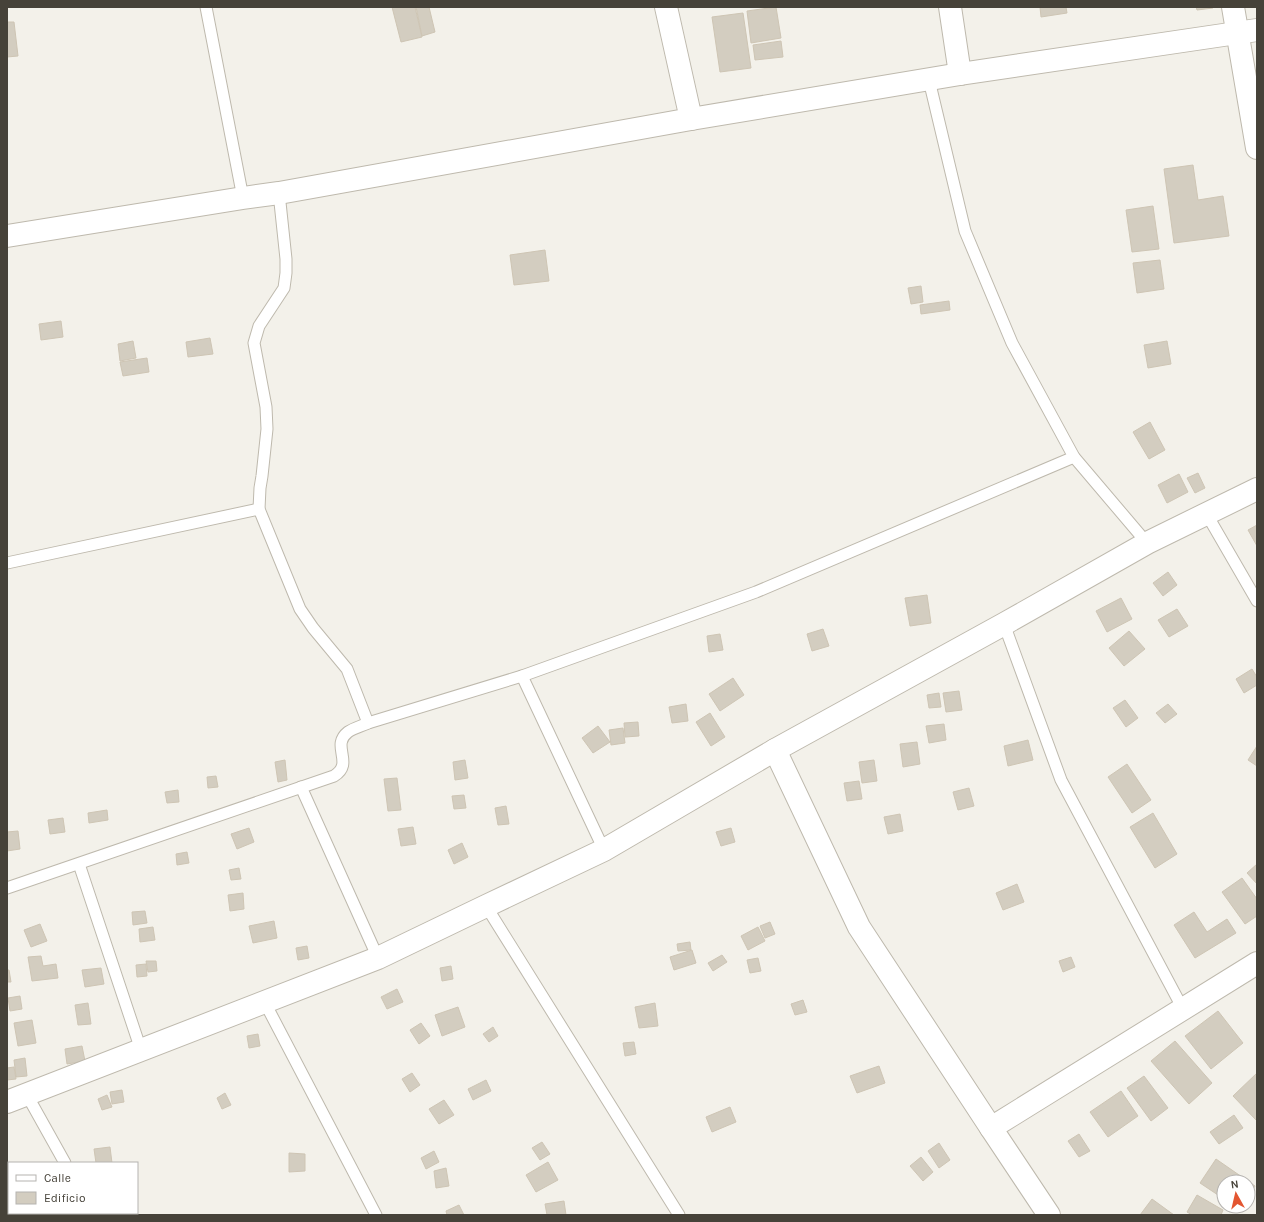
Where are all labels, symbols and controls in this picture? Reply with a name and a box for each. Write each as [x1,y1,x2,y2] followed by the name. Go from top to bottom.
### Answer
[8,1162,138,1214] legend
[44,1171,71,1185] text: Calle
[1216,1174,1256,1214] north arrow
[1230,1178,1239,1192] text: N
[44,1191,85,1205] text: Edificio

